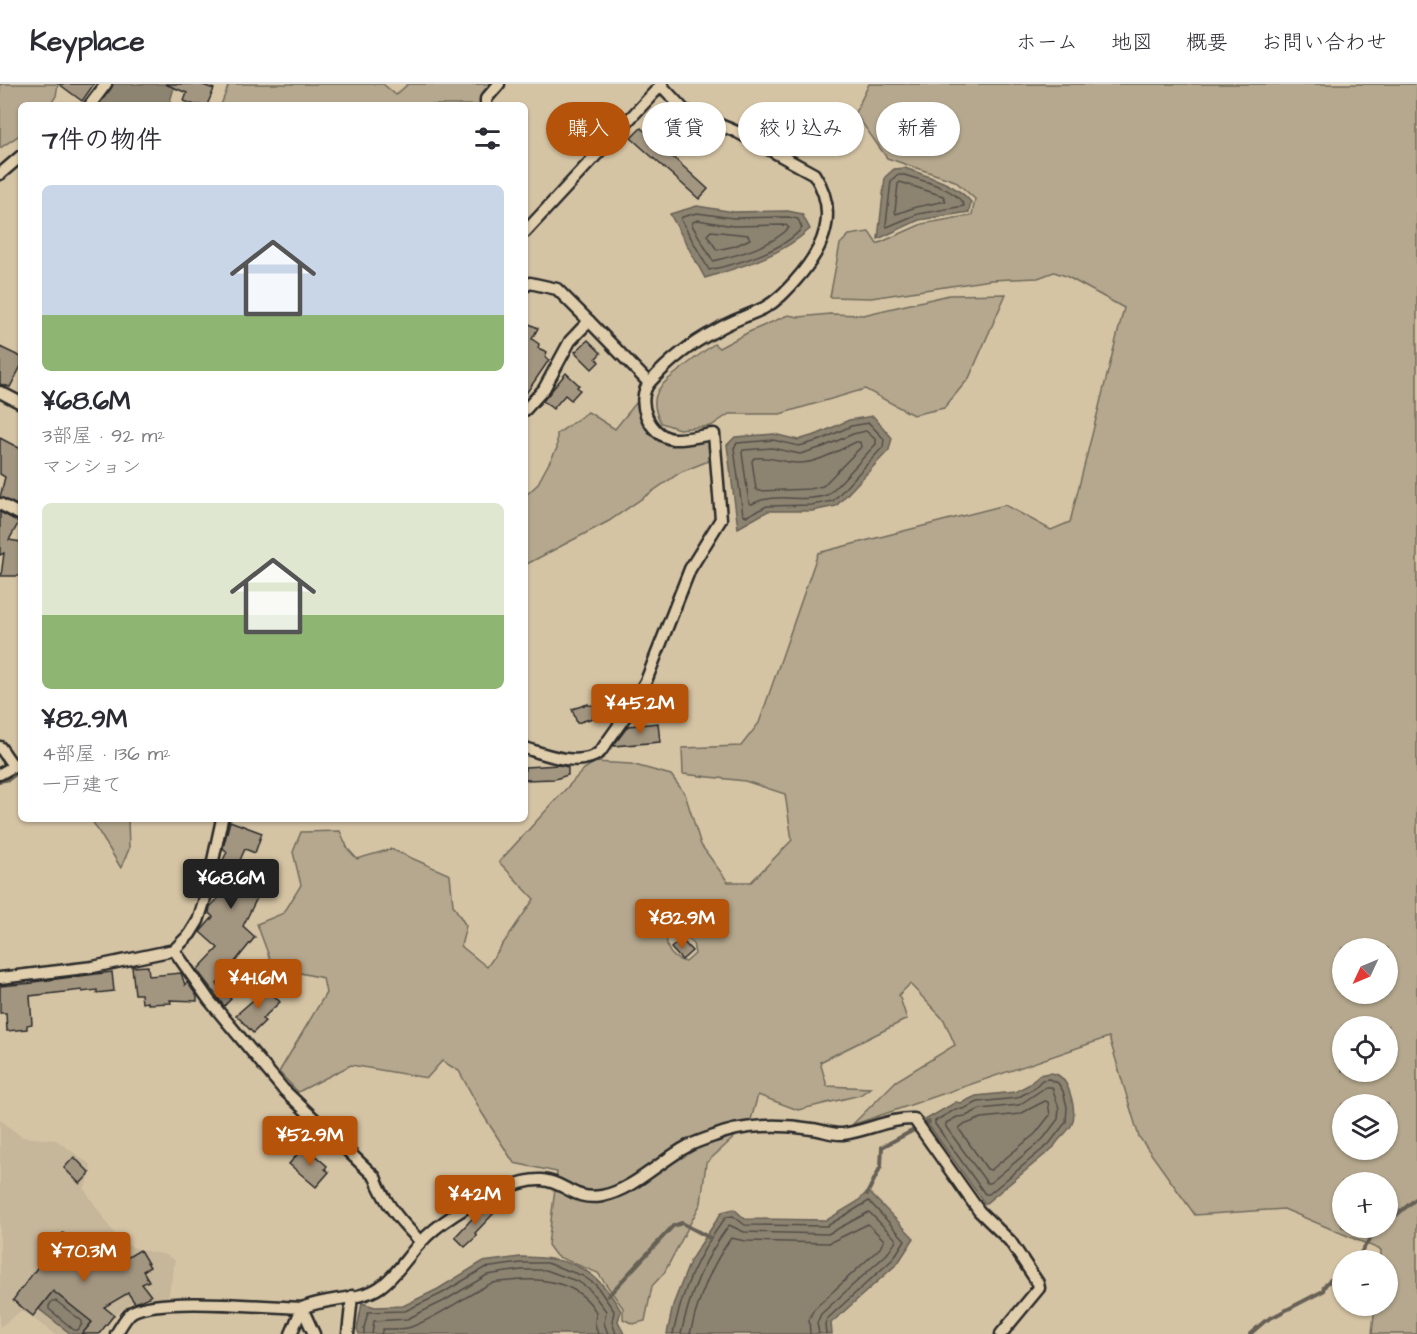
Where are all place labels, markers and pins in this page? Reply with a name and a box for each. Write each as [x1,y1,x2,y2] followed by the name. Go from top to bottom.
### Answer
[591,684,689,735] pin: ¥45.2M
[182,859,280,910] pin: ¥68.6M
[633,899,731,950] pin: ¥82.9M
[209,959,307,1010] pin: ¥41.6M
[261,1116,359,1167] pin: ¥52.9M
[439,1175,511,1226] pin: ¥42M
[35,1232,133,1283] pin: ¥70.3M

